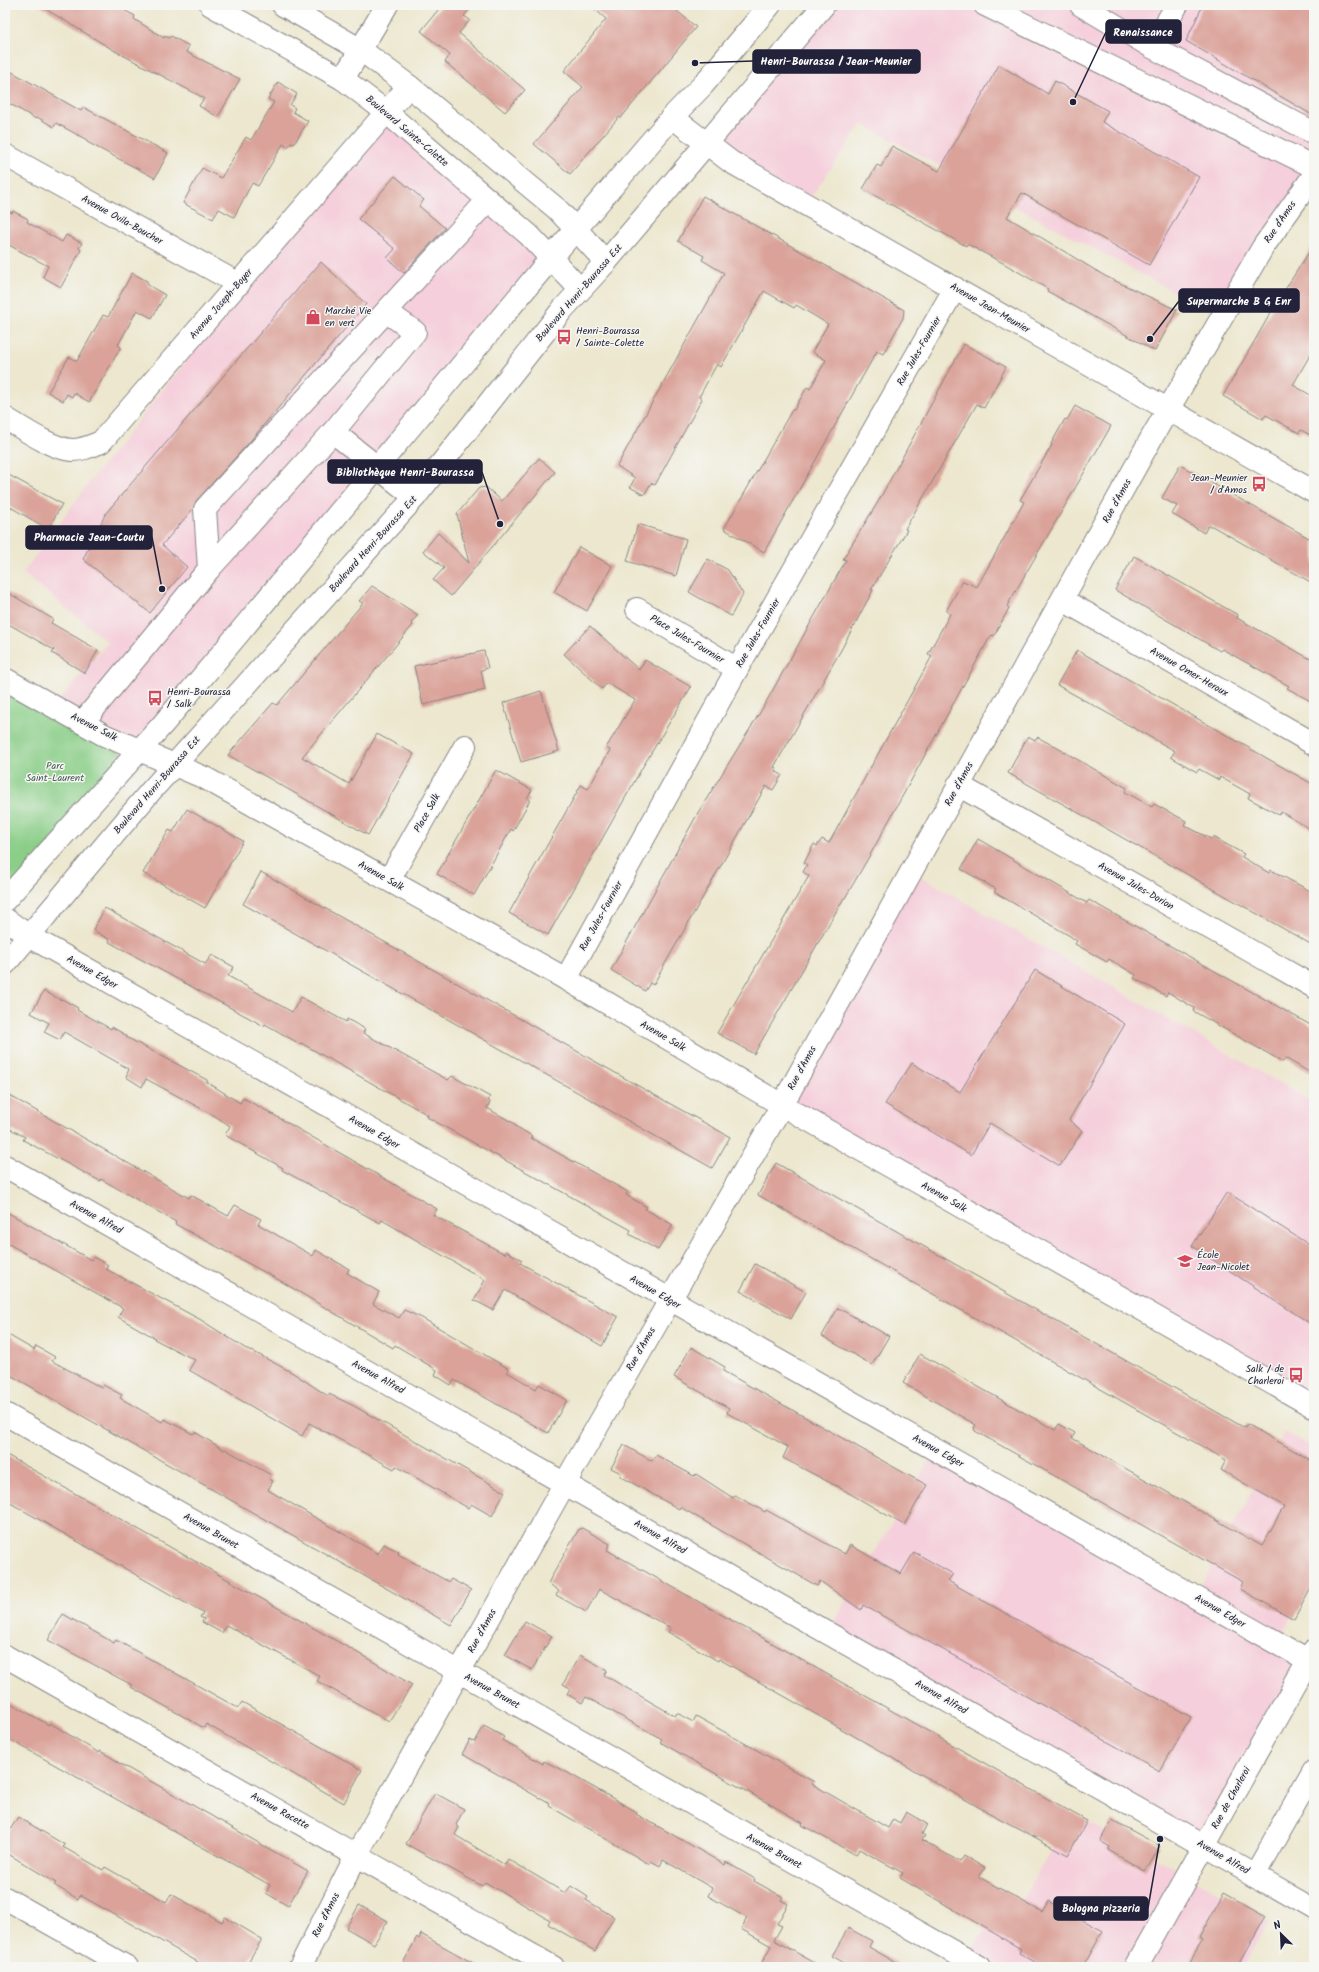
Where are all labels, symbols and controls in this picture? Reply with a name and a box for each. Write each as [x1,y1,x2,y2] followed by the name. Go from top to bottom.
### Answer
[1106,20,1181,43] callout: Renaissance
[1113,24,1173,42] text: Renaissance
[753,50,920,73] callout: Henri-Bourassa / Jean-Meunier
[760,53,913,71] text: Henri-Bourassa / Jean-Meunier
[362,91,452,171] street label: Boulevard Sainte-Colette
[78,191,166,249] street label: Avenue Ovila-Boucher
[1260,197,1301,247] street label: Rue d'Amos
[532,240,626,346] street label: Boulevard Henri-Bourassa Est
[186,264,257,343] street label: Avenue Joseph-Boyer
[947,279,1034,338] street label: Avenue Jean-Meunier
[1179,289,1299,312] callout: Supermarche B G Enr
[1187,293,1292,311] text: Supermarche B G Enr
[325,303,372,331] place label: Marché Vie en vert
[304,308,322,326] shop icon: Marché Vie en vert
[893,313,946,389] street label: Rue Jules-Fournier
[576,323,644,351] place label: Henri-Bourassa / Sainte-Colette
[555,328,573,346] bus stop icon: Henri-Bourassa / Sainte-Colette
[328,460,482,483] callout: Bibliothèque Henri-Bourassa
[336,464,474,482] text: Bibliothèque Henri-Bourassa
[1190,470,1248,498] place label: Jean-Meunier / d'Amos
[1098,475,1136,526] street label: Rue d'Amos
[1250,475,1268,493] bus stop icon: Jean-Meunier / d'Amos
[325,492,421,596] street label: Boulevard Henri-Bourassa Est
[26,526,152,549] callout: Pharmacie Jean-Coutu
[34,529,145,547] text: Pharmacie Jean-Coutu
[732,595,785,671] street label: Rue Jules-Fournier
[647,610,728,668] street label: Place Jules-Fournier
[1147,643,1232,701] street label: Avenue Omer-Heroux
[167,684,231,712] place label: Henri-Bourassa / Salk
[146,689,164,707] bus stop icon: Henri-Bourassa / Salk
[68,708,120,746] street label: Avenue Salk
[110,732,204,838] street label: Boulevard Henri-Bourassa Est
[26,758,84,786] park label: Parc Saint-Laurent
[940,758,978,809] street label: Rue d'Amos
[410,790,444,836] street label: Place Salk
[355,857,407,895] street label: Avenue Salk
[1095,858,1177,914] street label: Avenue Jules-Dorion
[575,877,627,954] street label: Rue Jules-Fournier
[63,951,121,993] street label: Avenue Edger
[637,1016,689,1056] street label: Avenue Salk
[783,1042,821,1093] street label: Rue d'Amos
[345,1111,403,1153] street label: Avenue Edger
[918,1177,970,1217] street label: Avenue Salk
[67,1196,126,1239] street label: Avenue Alfred
[1197,1247,1250,1275] place label: École Jean-Nicolet
[1176,1252,1194,1270] school or university icon: École Jean-Nicolet
[626,1271,684,1313] street label: Avenue Edger
[622,1323,660,1374] street label: Rue d'Amos
[349,1356,408,1399] street label: Avenue Alfred
[1246,1361,1285,1389] place label: Salk / de Charleroi
[1287,1366,1305,1384] bus stop icon: Salk / de Charleroi
[909,1430,967,1472] street label: Avenue Edger
[180,1509,242,1553] street label: Avenue Brunet
[631,1515,690,1559] street label: Avenue Alfred
[1191,1590,1249,1632] street label: Avenue Edger
[463,1605,501,1656] street label: Rue d'Amos
[461,1669,523,1713] street label: Avenue Brunet
[912,1675,971,1719] street label: Avenue Alfred
[1207,1763,1255,1832] street label: Rue de Charleroi
[248,1788,313,1834] street label: Avenue Racette
[743,1829,805,1873] street label: Avenue Brunet
[1194,1835,1253,1879] street label: Avenue Alfred
[308,1889,344,1940] street label: Rue d'Amos
[1054,1897,1148,1920] callout: Bologna pizzeria
[1062,1900,1140,1918] text: Bologna pizzeria
[1261,1914,1301,1954] north arrow
[1271,1916,1284,1935] text: N

